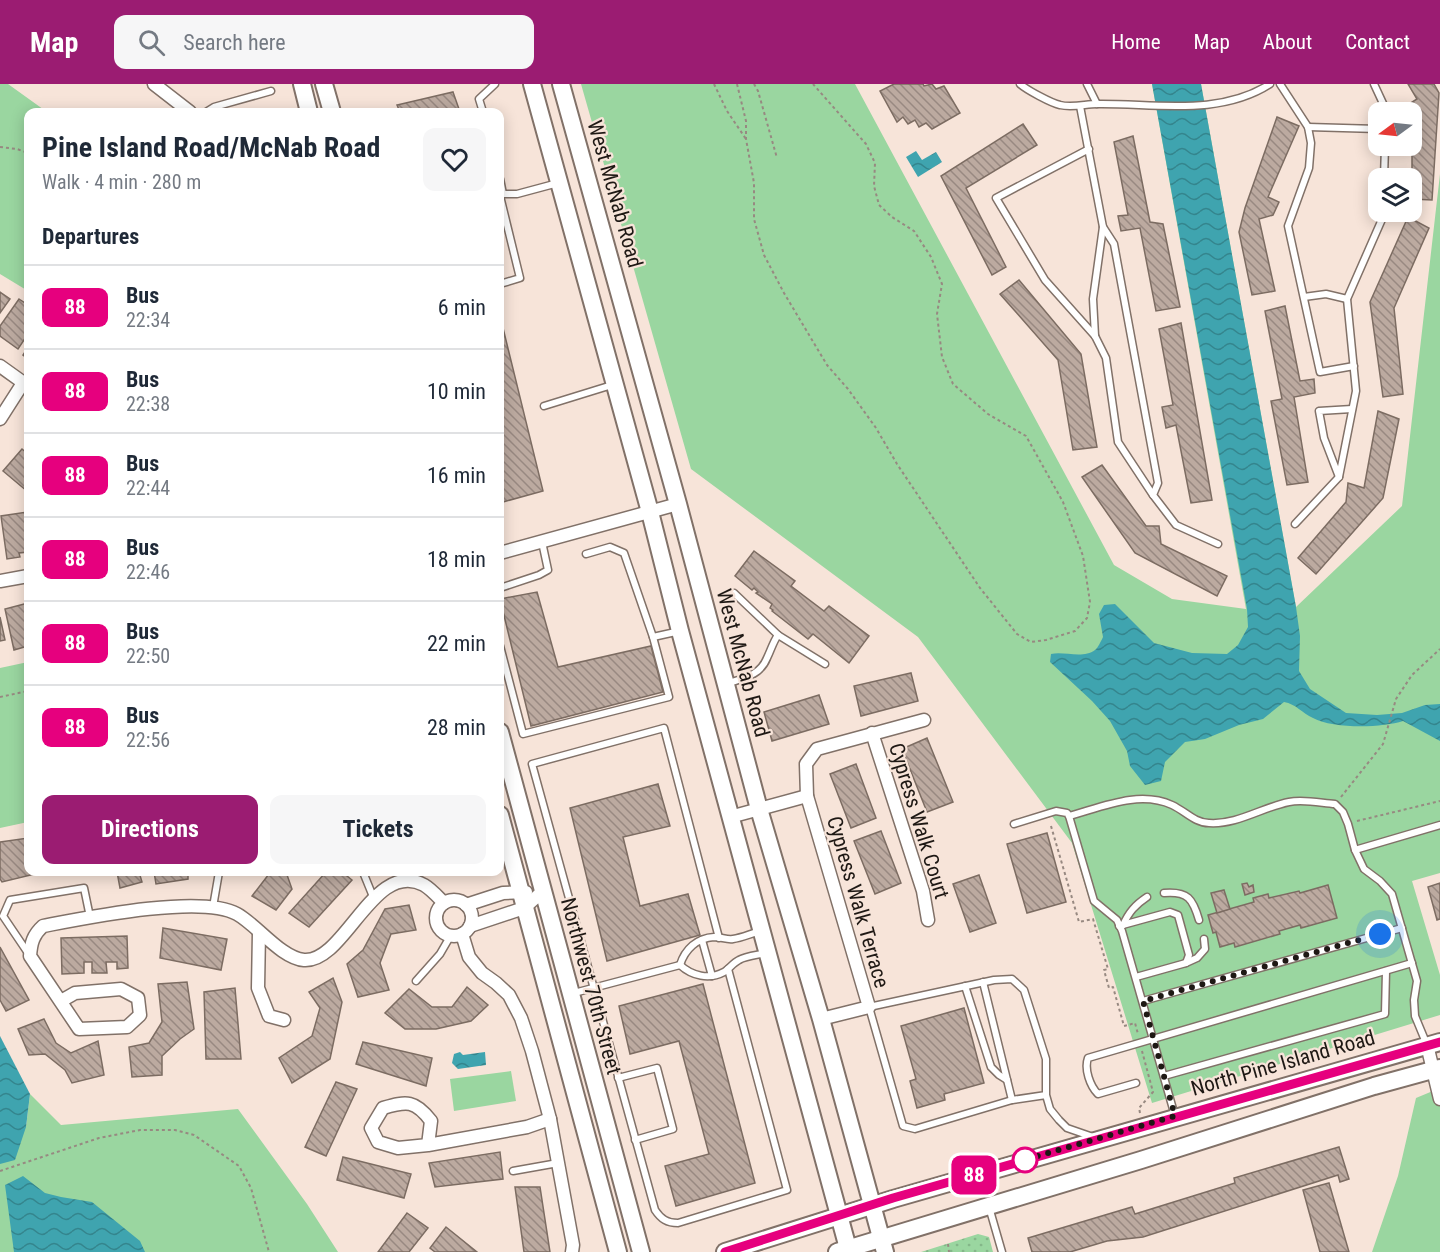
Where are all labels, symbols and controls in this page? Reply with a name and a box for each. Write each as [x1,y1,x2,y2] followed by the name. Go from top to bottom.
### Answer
[114,15,534,69] search box
[30,26,78,59] text: Map
[135,26,168,59] icon: search
[183,30,286,55] text: Search here
[1111,30,1161,54] text: Home
[1194,30,1230,54] text: Map
[1263,30,1312,54] text: About
[1345,30,1410,54] text: Contact
[1368,102,1422,156] north arrow
[1368,102,1422,222] map controls
[583,118,647,270] street label: West McNab Road
[423,128,486,191] button: heart
[42,131,380,164] text: Pine Island Road/McNab Road
[1368,168,1422,222] button: layers
[42,170,201,194] text: Walk · 4 min · 280 m
[42,224,139,249] text: Departures
[126,283,159,308] text: Bus
[64,295,86,319] text: 88
[438,295,486,320] text: 6 min
[126,308,170,332] text: 22:34
[126,367,159,392] text: Bus
[64,379,86,403] text: 88
[427,379,486,404] text: 10 min
[126,392,170,416] text: 22:38
[126,451,159,476] text: Bus
[64,463,86,487] text: 88
[427,463,486,488] text: 16 min
[126,476,170,500] text: 22:44
[126,535,159,560] text: Bus
[64,547,86,571] text: 88
[427,547,486,572] text: 18 min
[126,560,170,584] text: 22:46
[712,586,774,740] street label: West McNab Road
[126,619,159,644] text: Bus
[64,631,86,655] text: 88
[427,631,486,656] text: 22 min
[126,644,170,668] text: 22:50
[126,703,159,728] text: Bus
[64,715,86,739] text: 88
[427,715,486,740] text: 28 min
[126,728,170,752] text: 22:56
[884,740,954,902] street label: Cypress Walk Court
[42,795,258,864] button: Directions
[270,795,486,864] button: Tickets
[822,814,894,991] street label: Cypress Walk Terrace
[556,895,626,1077] street label: Northwest 70th Street
[1365,919,1395,949] your location
[1188,1025,1378,1101] street label: North Pine Island Road
[1012,1147,1038,1173] unlabelled marker
[947,1156,1001,1194] line badge: 88
[963,1163,985,1187] text: 88

